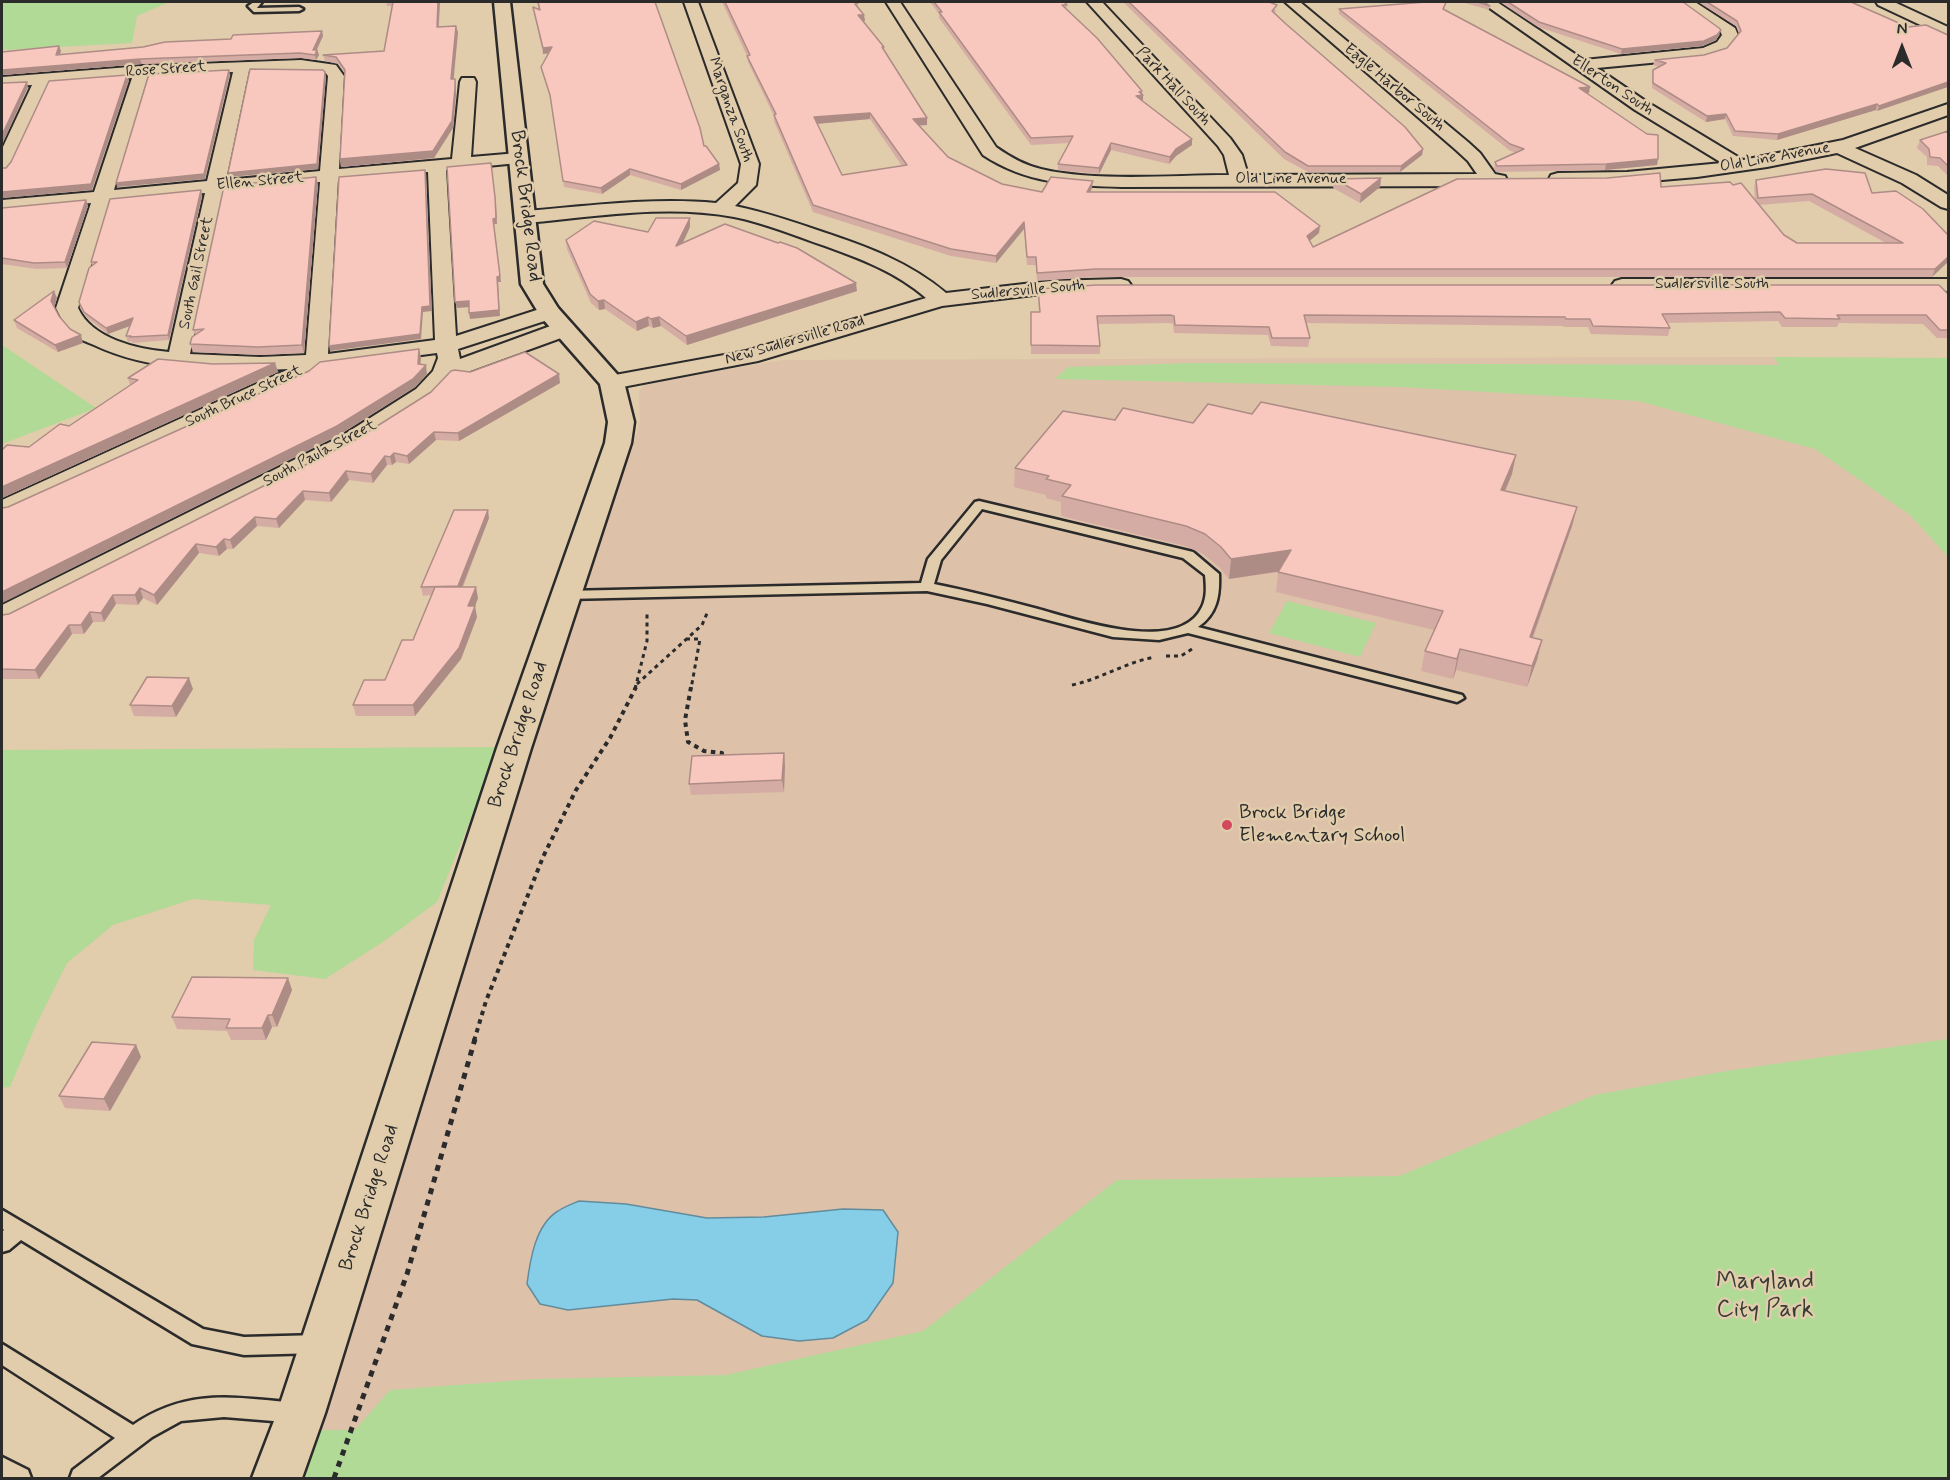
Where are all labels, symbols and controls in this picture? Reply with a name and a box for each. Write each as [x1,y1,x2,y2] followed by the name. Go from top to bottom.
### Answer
[1872,18,1932,78] north arrow
[1897,19,1907,40] text: N
[1340,40,1448,136] street label: Eagle Harbor South
[1132,44,1214,130] street label: Park Hall South
[1567,51,1657,121] street label: Ellerton South
[703,55,757,165] street label: Marganza South
[125,58,207,82] street label: Rose Street
[504,129,546,283] street label: Brock Bridge Road
[1719,139,1831,177] street label: Old Line Avenue
[216,169,304,195] street label: Ellen Street
[1235,170,1347,190] street label: Old Line Avenue
[176,215,218,331] street label: South Gail Street
[1655,275,1769,295] street label: Sudlersville South
[970,276,1086,306] street label: Sudlersville South
[723,312,867,370] street label: New Sudlersville Road
[183,362,305,432] street label: South Bruce Street
[260,416,380,492] street label: South Paula Street
[484,659,554,811] street label: Brock Bridge Road
[1239,802,1405,849] place label: Brock Bridge Elementary School
[1220,818,1234,832] marker: Brock Bridge Elementary School
[335,1122,405,1274] street label: Brock Bridge Road
[1716,1269,1814,1325] park label: Maryland City Park

